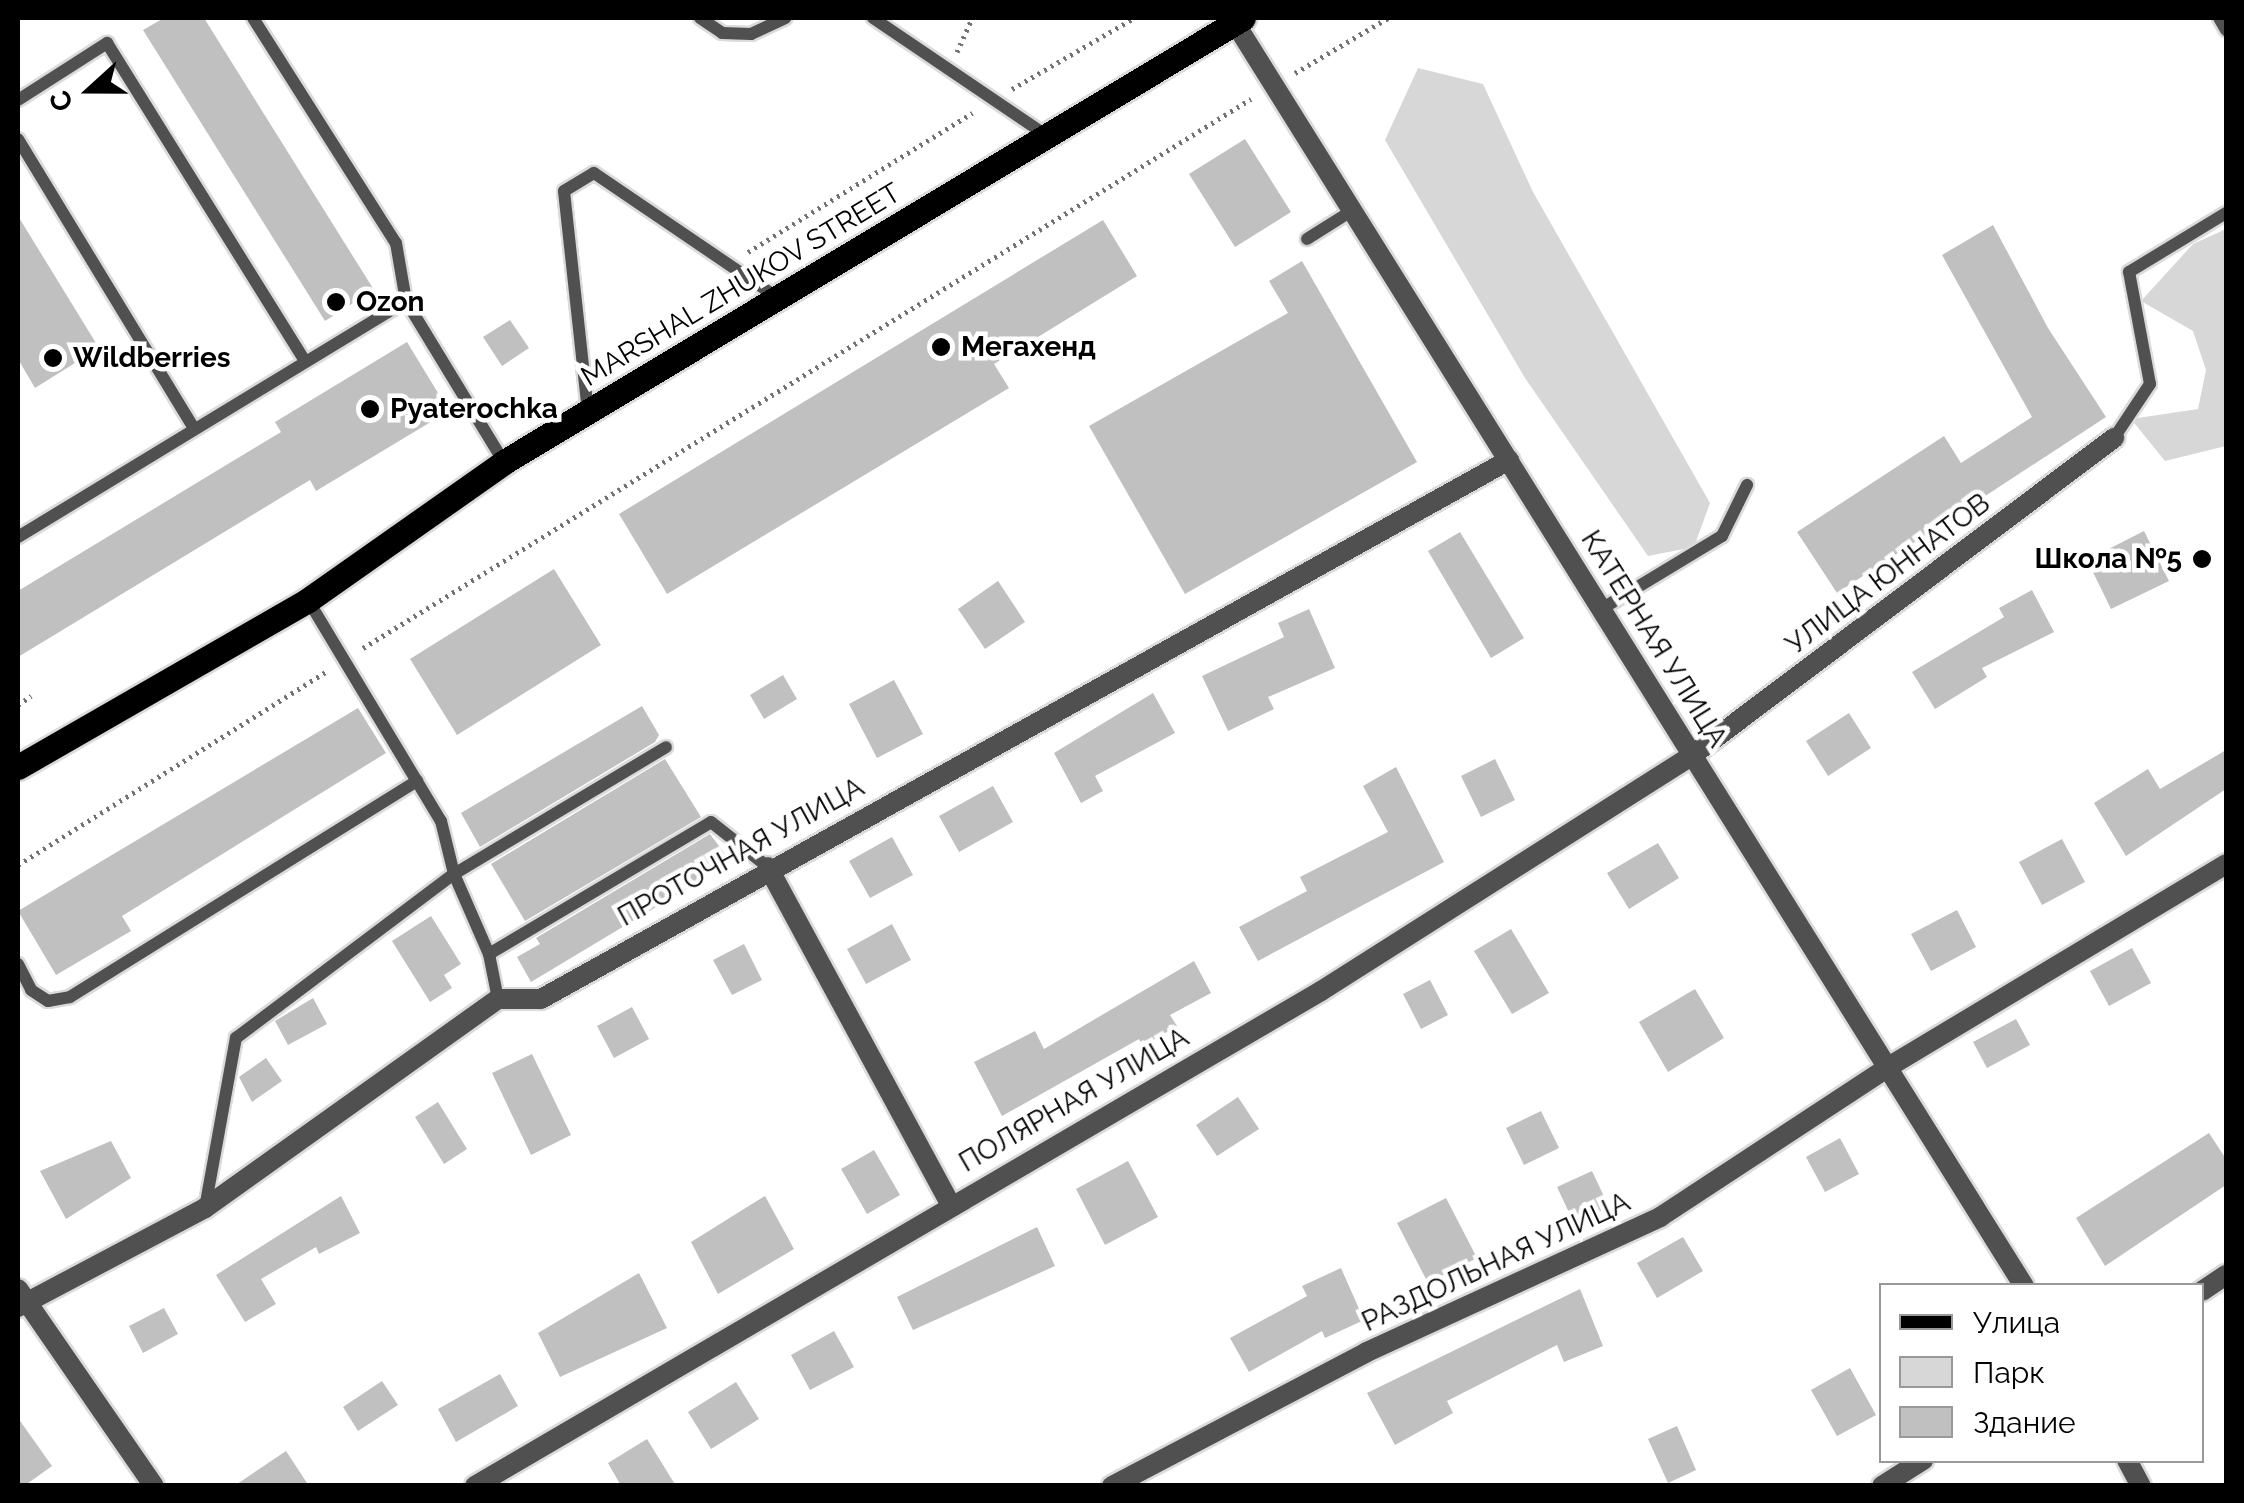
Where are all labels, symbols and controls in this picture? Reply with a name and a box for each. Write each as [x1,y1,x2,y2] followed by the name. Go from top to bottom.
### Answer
[40,40,140,140] north arrow
[43,86,80,116] text: С
[575,176,907,394] street label: MARSHAL ZHUKOV STREET
[356,285,425,319] place label: Ozon
[325,291,347,313] marker: Ozon
[961,330,1096,364] place label: Мегахенд
[930,336,952,358] marker: Мегахенд
[73,341,230,375] place label: Wildberries
[42,347,64,369] marker: Wildberries
[390,392,558,426] place label: Pyaterochka
[359,398,381,420] marker: Pyaterochka
[1779,486,1997,662] street label: УЛИЦА ЮННАТОВ
[1574,524,1734,754] street label: КАТЕРНАЯ УЛИЦА
[2035,542,2182,576] place label: Школа №5
[2191,548,2213,570] marker: Школа №5
[612,770,870,934] street label: ПРОТОЧНАЯ УЛИЦА
[953,1021,1195,1179] street label: ПОЛЯРНАЯ УЛИЦА
[1357,1185,1635,1339] street label: РАЗДОЛЬНАЯ УЛИЦА
[1879,1283,2204,1463] legend
[1973,1305,2060,1340] text: Улица
[1973,1355,2045,1390] text: Парк
[1973,1405,2076,1440] text: Здание

